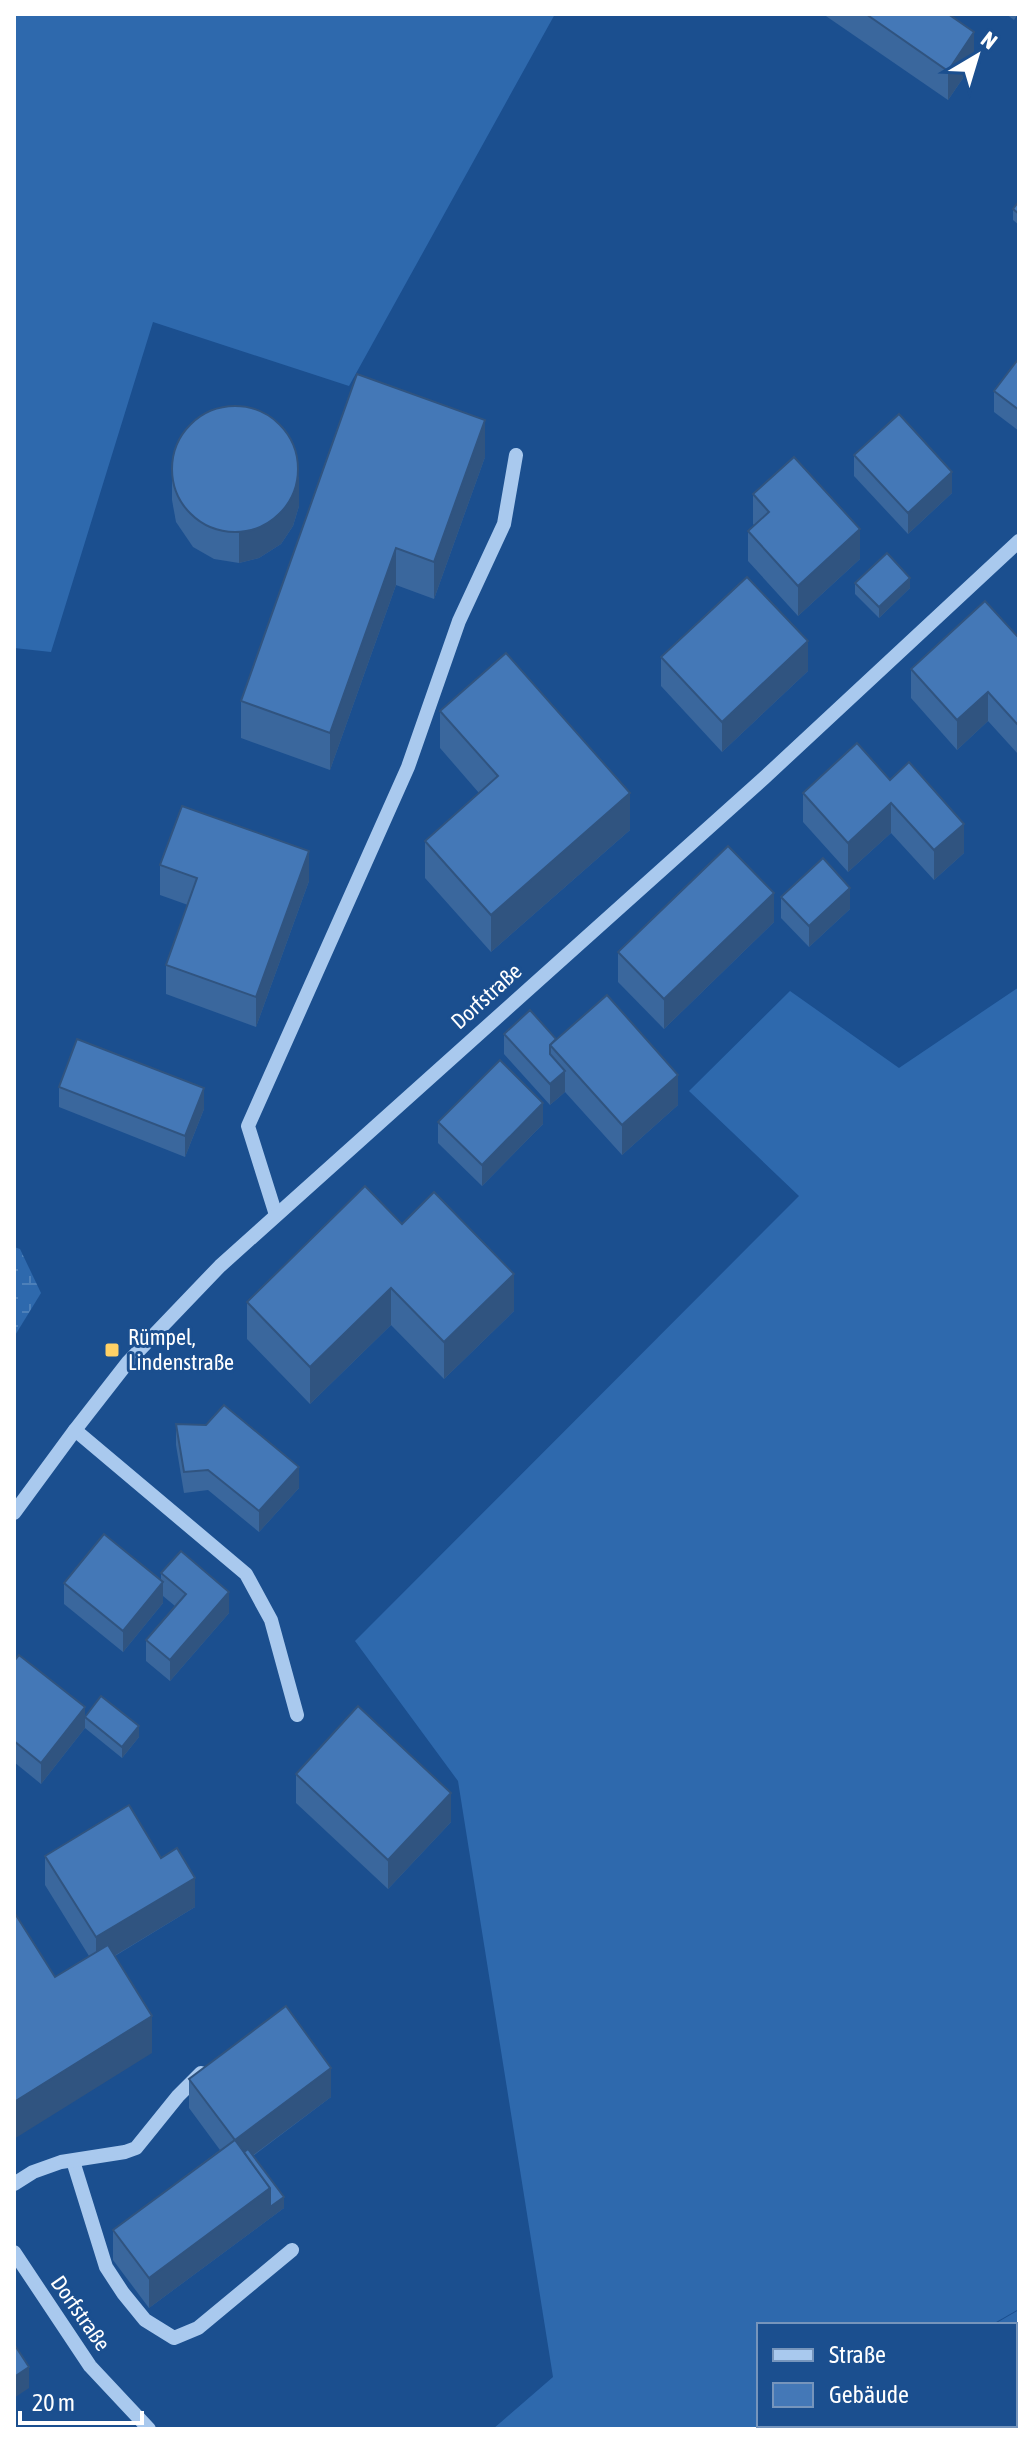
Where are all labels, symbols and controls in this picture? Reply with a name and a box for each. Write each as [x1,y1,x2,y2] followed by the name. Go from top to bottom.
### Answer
[937,16,1017,96] north arrow
[976,26,1002,54] text: N
[445,958,527,1034] street label: Dorfstraße
[128,1324,234,1375] place label: Rümpel, Lindenstraße
[103,1341,121,1359] marker: Rümpel, Lindenstraße
[46,2270,116,2356] street label: Dorfstraße
[757,2323,1017,2427] legend
[829,2341,886,2368] text: Straße
[20,2375,142,2425] scale bar
[829,2381,909,2408] text: Gebäude
[32,2389,75,2416] text: 20 m

